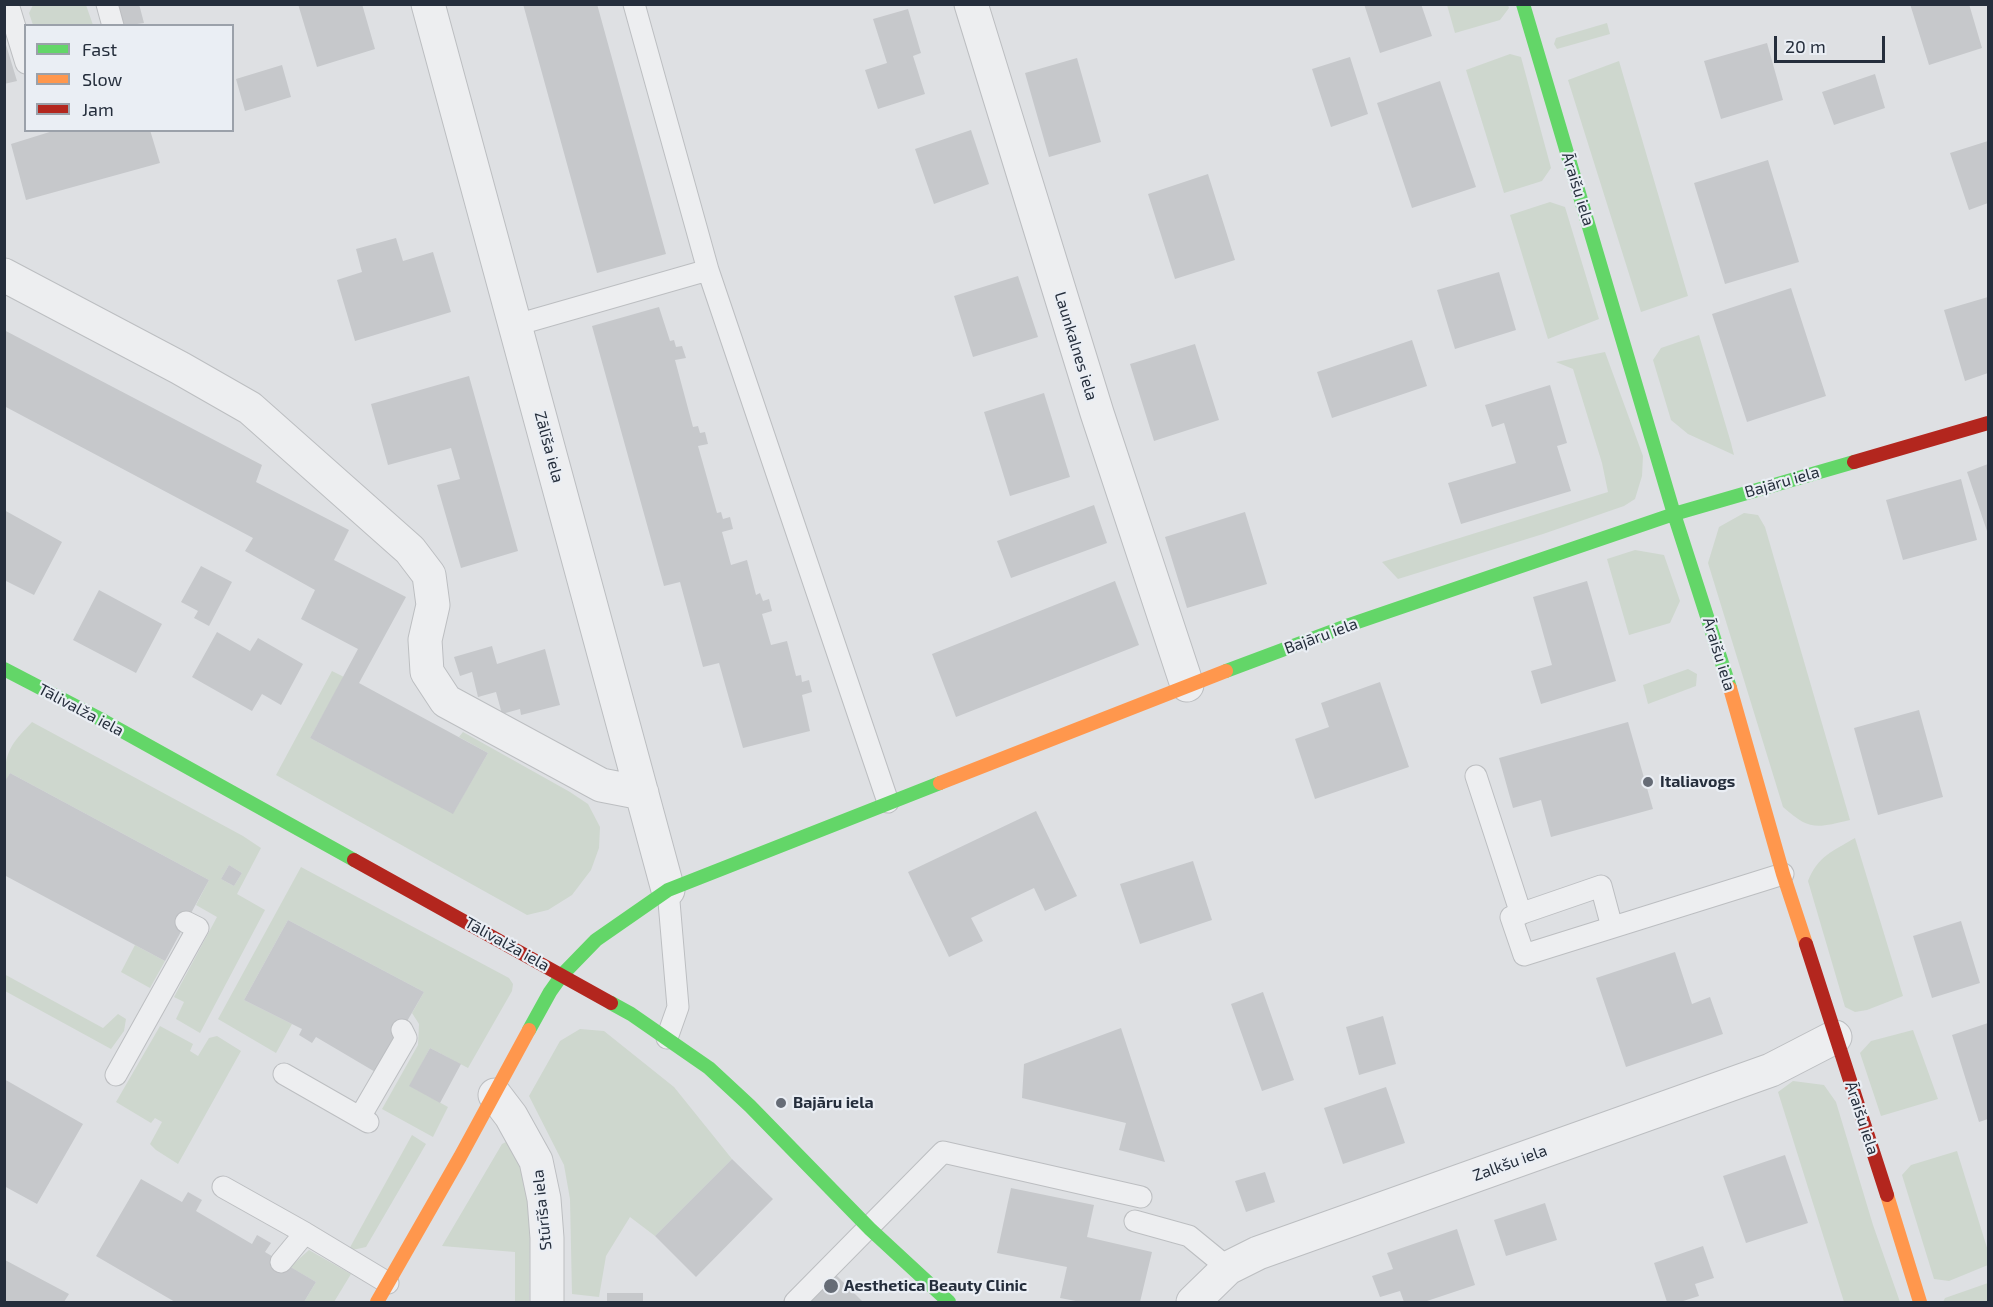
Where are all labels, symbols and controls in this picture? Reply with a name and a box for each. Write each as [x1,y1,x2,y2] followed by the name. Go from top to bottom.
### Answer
[24,24,234,132] legend
[1777,24,1888,62] scale bar
[1785,35,1826,57] text: 20 m
[82,38,117,60] text: Fast
[82,68,122,90] text: Slow
[82,98,114,120] text: Jam
[1558,150,1598,228] street label: Āraišu iela
[1050,289,1102,403] street label: Launkalnes iela
[530,409,568,485] street label: Zālīša iela
[1742,462,1822,502] street label: Bajāru iela
[1282,614,1360,658] street label: Bajāru iela
[1699,615,1739,693] street label: Āraišu iela
[35,679,127,741] street label: Tālivalža iela
[1660,772,1735,792] place label: Italiavogs
[1641,775,1655,789] marker: Italiavogs
[461,913,553,975] street label: Tālivalža iela
[1841,1079,1883,1157] street label: Āraišu iela
[793,1093,873,1113] place label: Bajāru iela
[774,1096,788,1110] marker: Bajāru iela
[1470,1141,1550,1185] street label: Zalkšu iela
[528,1169,556,1251] street label: Stūrīša iela
[844,1276,1027,1296] place label: Aesthetica Beauty Clinic
[822,1277,840,1295] marker: Aesthetica Beauty Clinic

